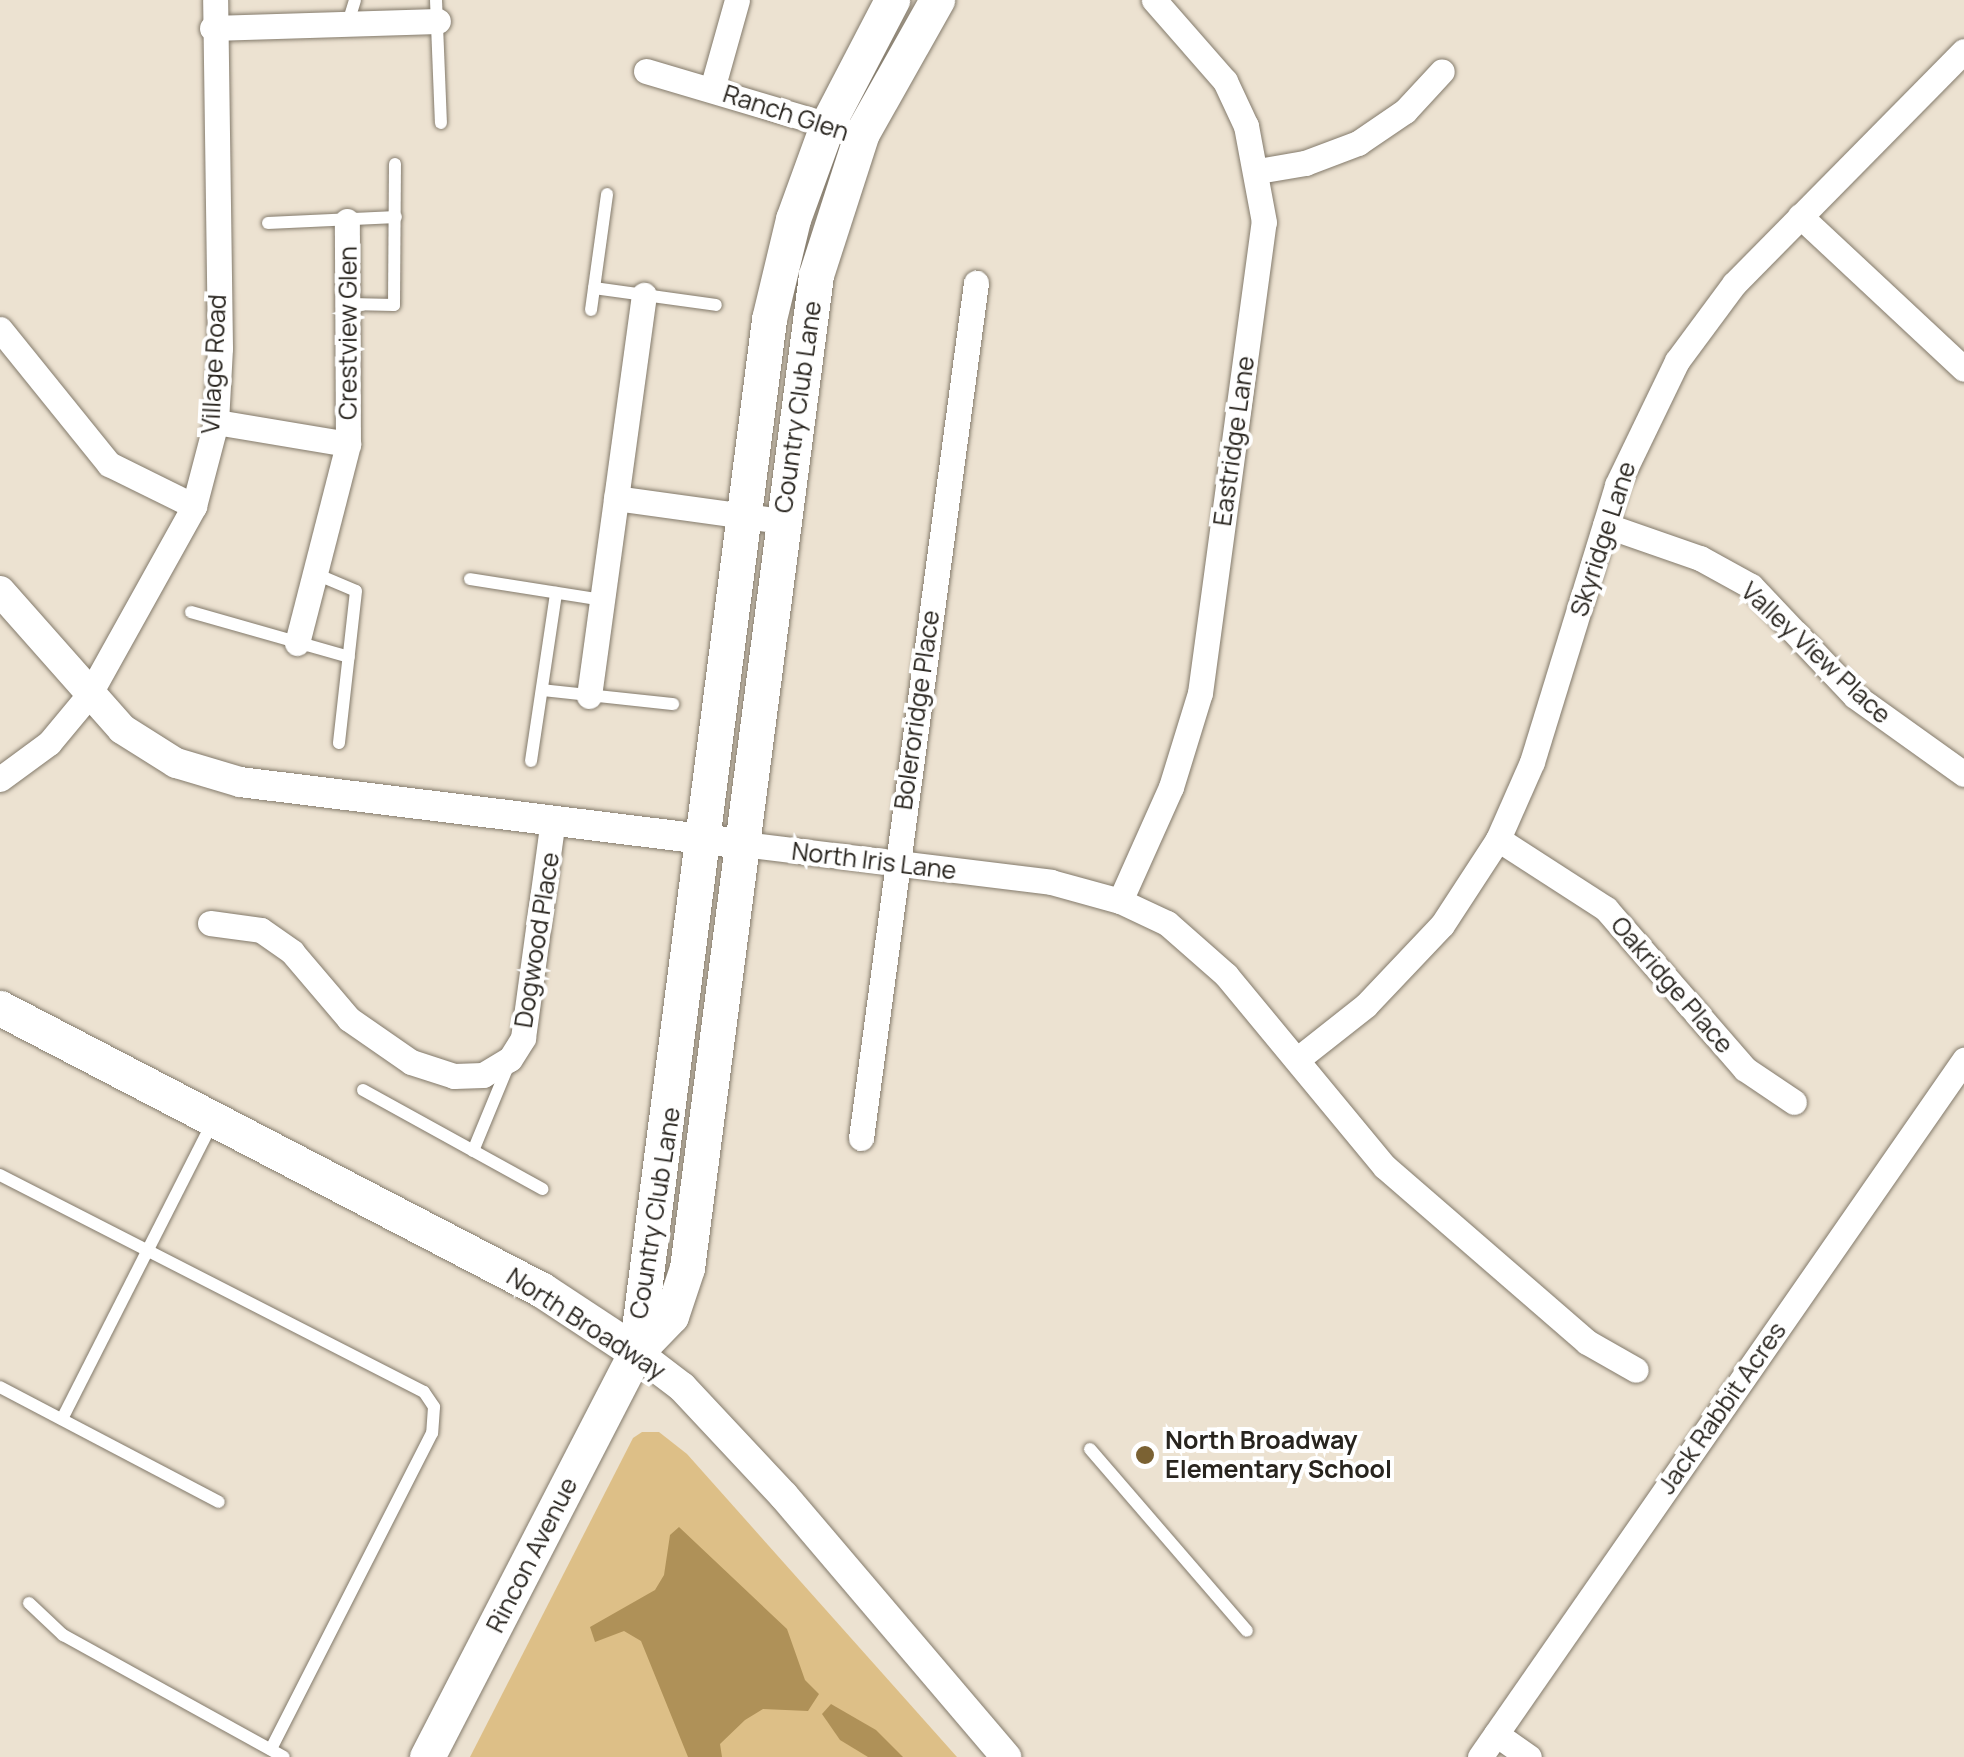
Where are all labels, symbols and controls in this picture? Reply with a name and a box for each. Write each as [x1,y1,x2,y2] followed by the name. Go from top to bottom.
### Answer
[719,79,853,147] street label: Ranch Glen
[333,246,363,420] street label: Crestview Glen
[195,293,233,435] street label: Village Road
[768,299,828,515] street label: Country Club Lane
[1207,354,1261,528] street label: Eastridge Lane
[1564,458,1642,620] street label: Skyridge Lane
[1735,576,1897,730] street label: Valley View Place
[888,608,946,812] street label: Boleroridge Place
[790,836,958,886] street label: North Iris Lane
[508,850,566,1030] street label: Dogwood Place
[1604,910,1740,1060] street label: Oakridge Place
[623,1105,687,1321] street label: Country Club Lane
[501,1262,671,1386] street label: North Broadway
[1651,1316,1793,1500] street label: Jack Rabbit Acres
[1165,1426,1392,1485] place label: North Broadway Elementary School
[1134,1444,1156,1466] marker: North Broadway Elementary School
[480,1472,584,1638] street label: Rincon Avenue

